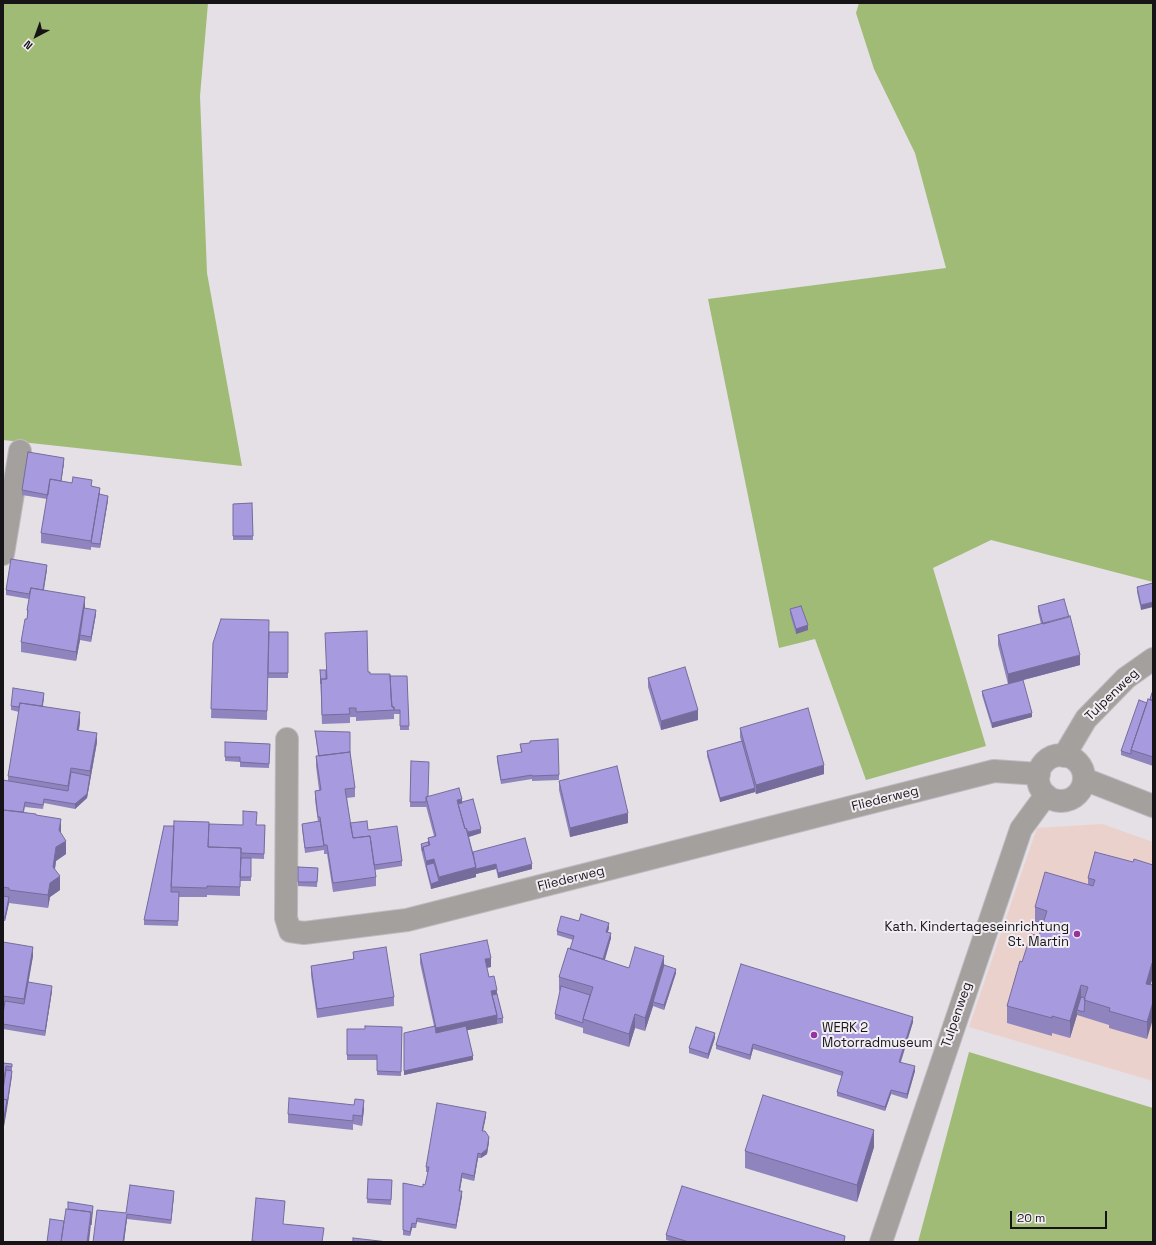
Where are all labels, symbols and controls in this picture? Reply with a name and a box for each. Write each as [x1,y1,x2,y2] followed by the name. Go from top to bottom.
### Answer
[16,16,56,56] north arrow
[21,37,36,53] text: N
[1082,666,1142,724] street label: Tulpenweg
[850,783,920,815] street label: Fliederweg
[536,863,606,895] street label: Fliederweg
[884,919,1069,950] place label: Kath. Kindertageseinrichtung St. Martin
[1072,929,1082,939] marker: Kath. Kindertageseinrichtung St. Martin
[939,980,975,1050] street label: Tulpenweg
[822,1020,933,1051] place label: WERK 2 Motorradmuseum
[809,1030,819,1040] marker: WERK 2 Motorradmuseum
[1012,1203,1109,1229] scale bar
[1017,1210,1045,1226] text: 20 m

